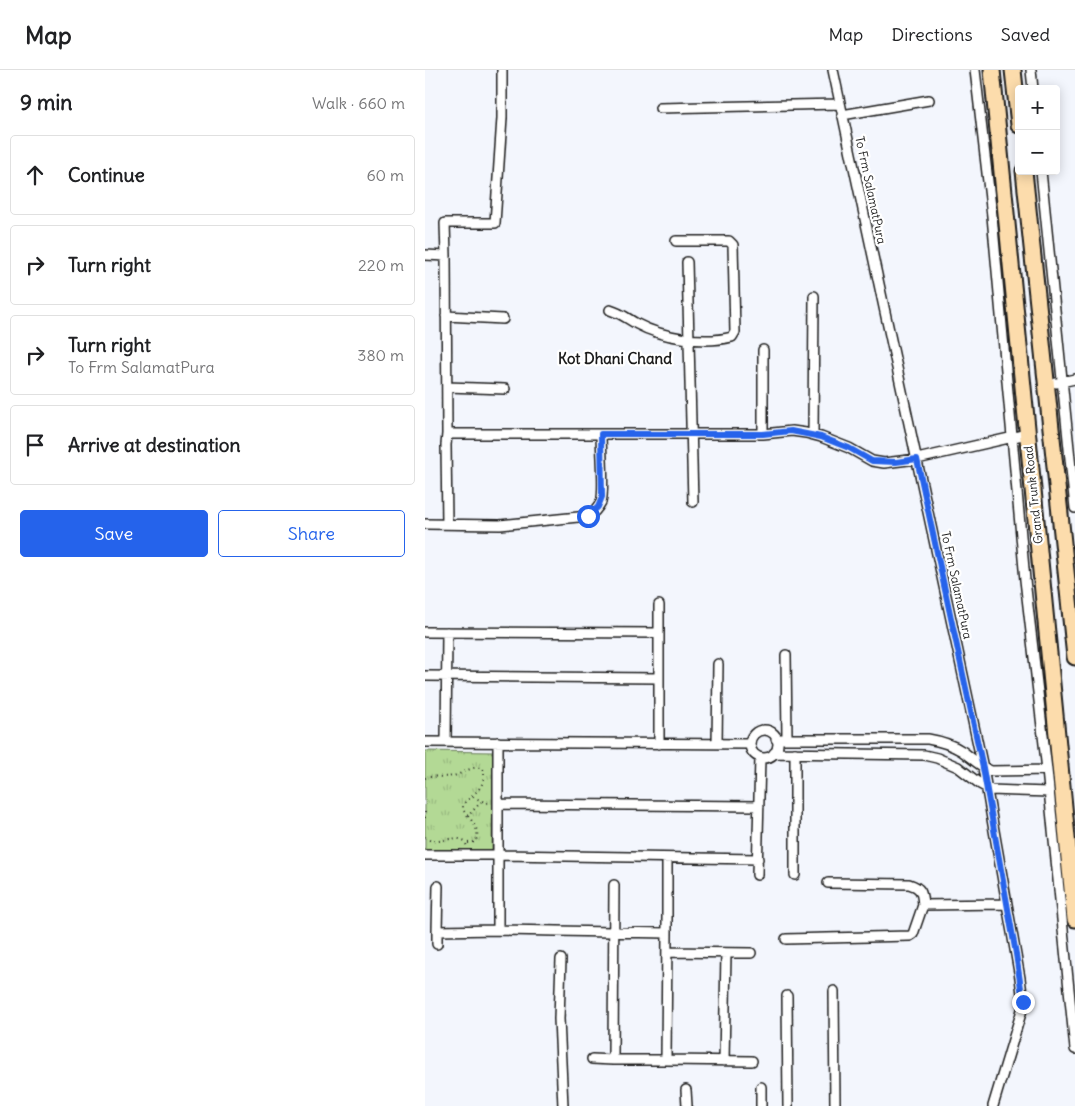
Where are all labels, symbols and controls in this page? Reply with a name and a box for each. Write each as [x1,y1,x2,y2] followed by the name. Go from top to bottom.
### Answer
[25,20,72,50] text: Map
[828,23,863,46] text: Map
[891,23,973,46] text: Directions
[1001,23,1050,46] text: Saved
[1015,85,1060,175] map controls
[1015,85,1060,130] button: +
[20,89,72,116] text: 9 min
[312,93,405,113] text: Walk · 660 m
[1015,130,1060,175] button: −
[852,135,890,245] street label: To Frm SalamatPura
[21,161,49,189] icon: ahead
[68,163,145,187] text: Continue
[366,165,404,185] text: 60 m
[21,251,49,279] icon: right
[68,253,151,277] text: Turn right
[358,255,404,275] text: 220 m
[68,333,151,357] text: Turn right
[21,341,49,369] icon: right
[357,345,404,365] text: 380 m
[558,349,672,368] district label: Kot Dhani Chand
[68,357,215,377] text: To Frm SalamatPura
[21,431,49,459] icon: arrive
[68,433,241,457] text: Arrive at destination
[1020,445,1046,545] street label: Grand Trunk Road
[577,505,600,528] route start
[20,510,208,557] button: Save
[218,510,405,557] button: Share
[938,530,976,640] street label: To Frm SalamatPura
[1012,991,1035,1014] route end

